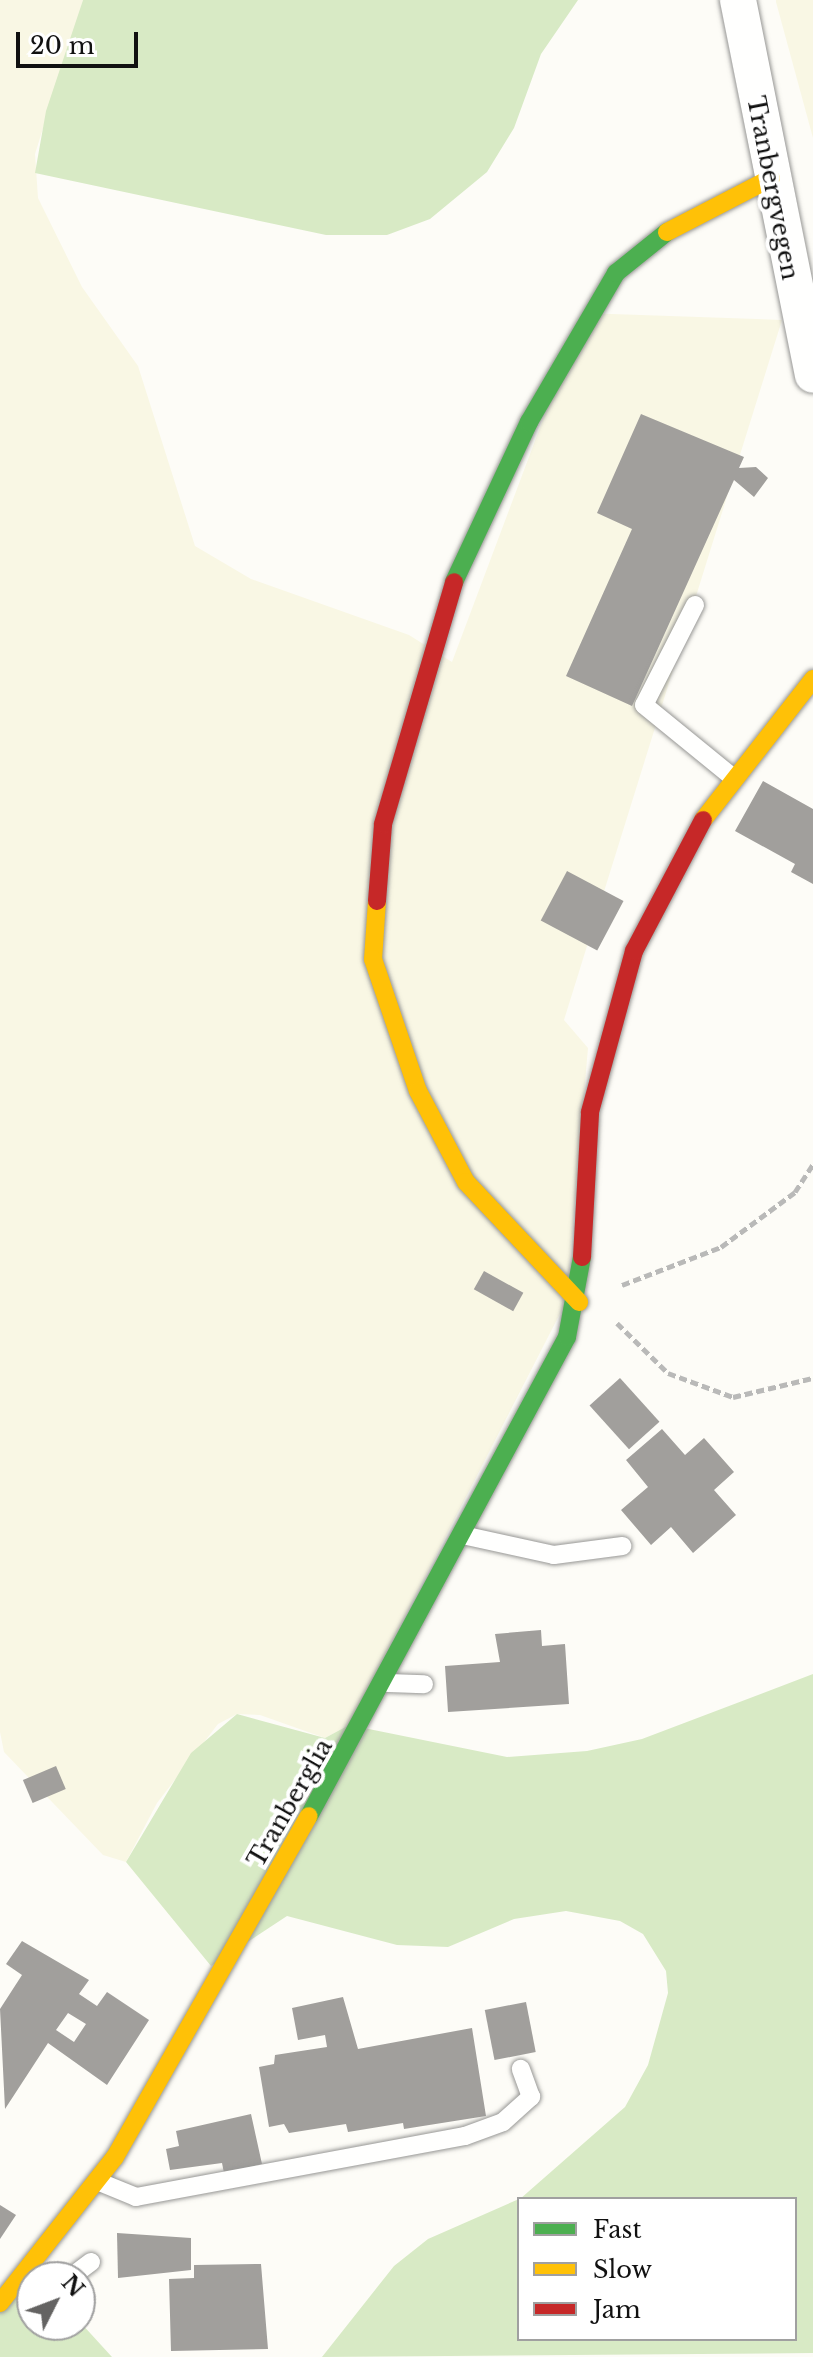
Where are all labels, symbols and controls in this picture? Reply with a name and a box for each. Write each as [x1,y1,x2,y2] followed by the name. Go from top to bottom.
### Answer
[20,16,142,66] scale bar
[30,31,95,60] text: 20 m
[741,94,805,282] street label: Tranbergvegen
[242,1734,338,1872] street label: Tranberglia
[517,2197,797,2341] legend
[593,2215,641,2244] text: Fast
[593,2255,652,2284] text: Slow
[16,2261,96,2341] north arrow
[56,2269,90,2303] text: N
[593,2295,641,2324] text: Jam

